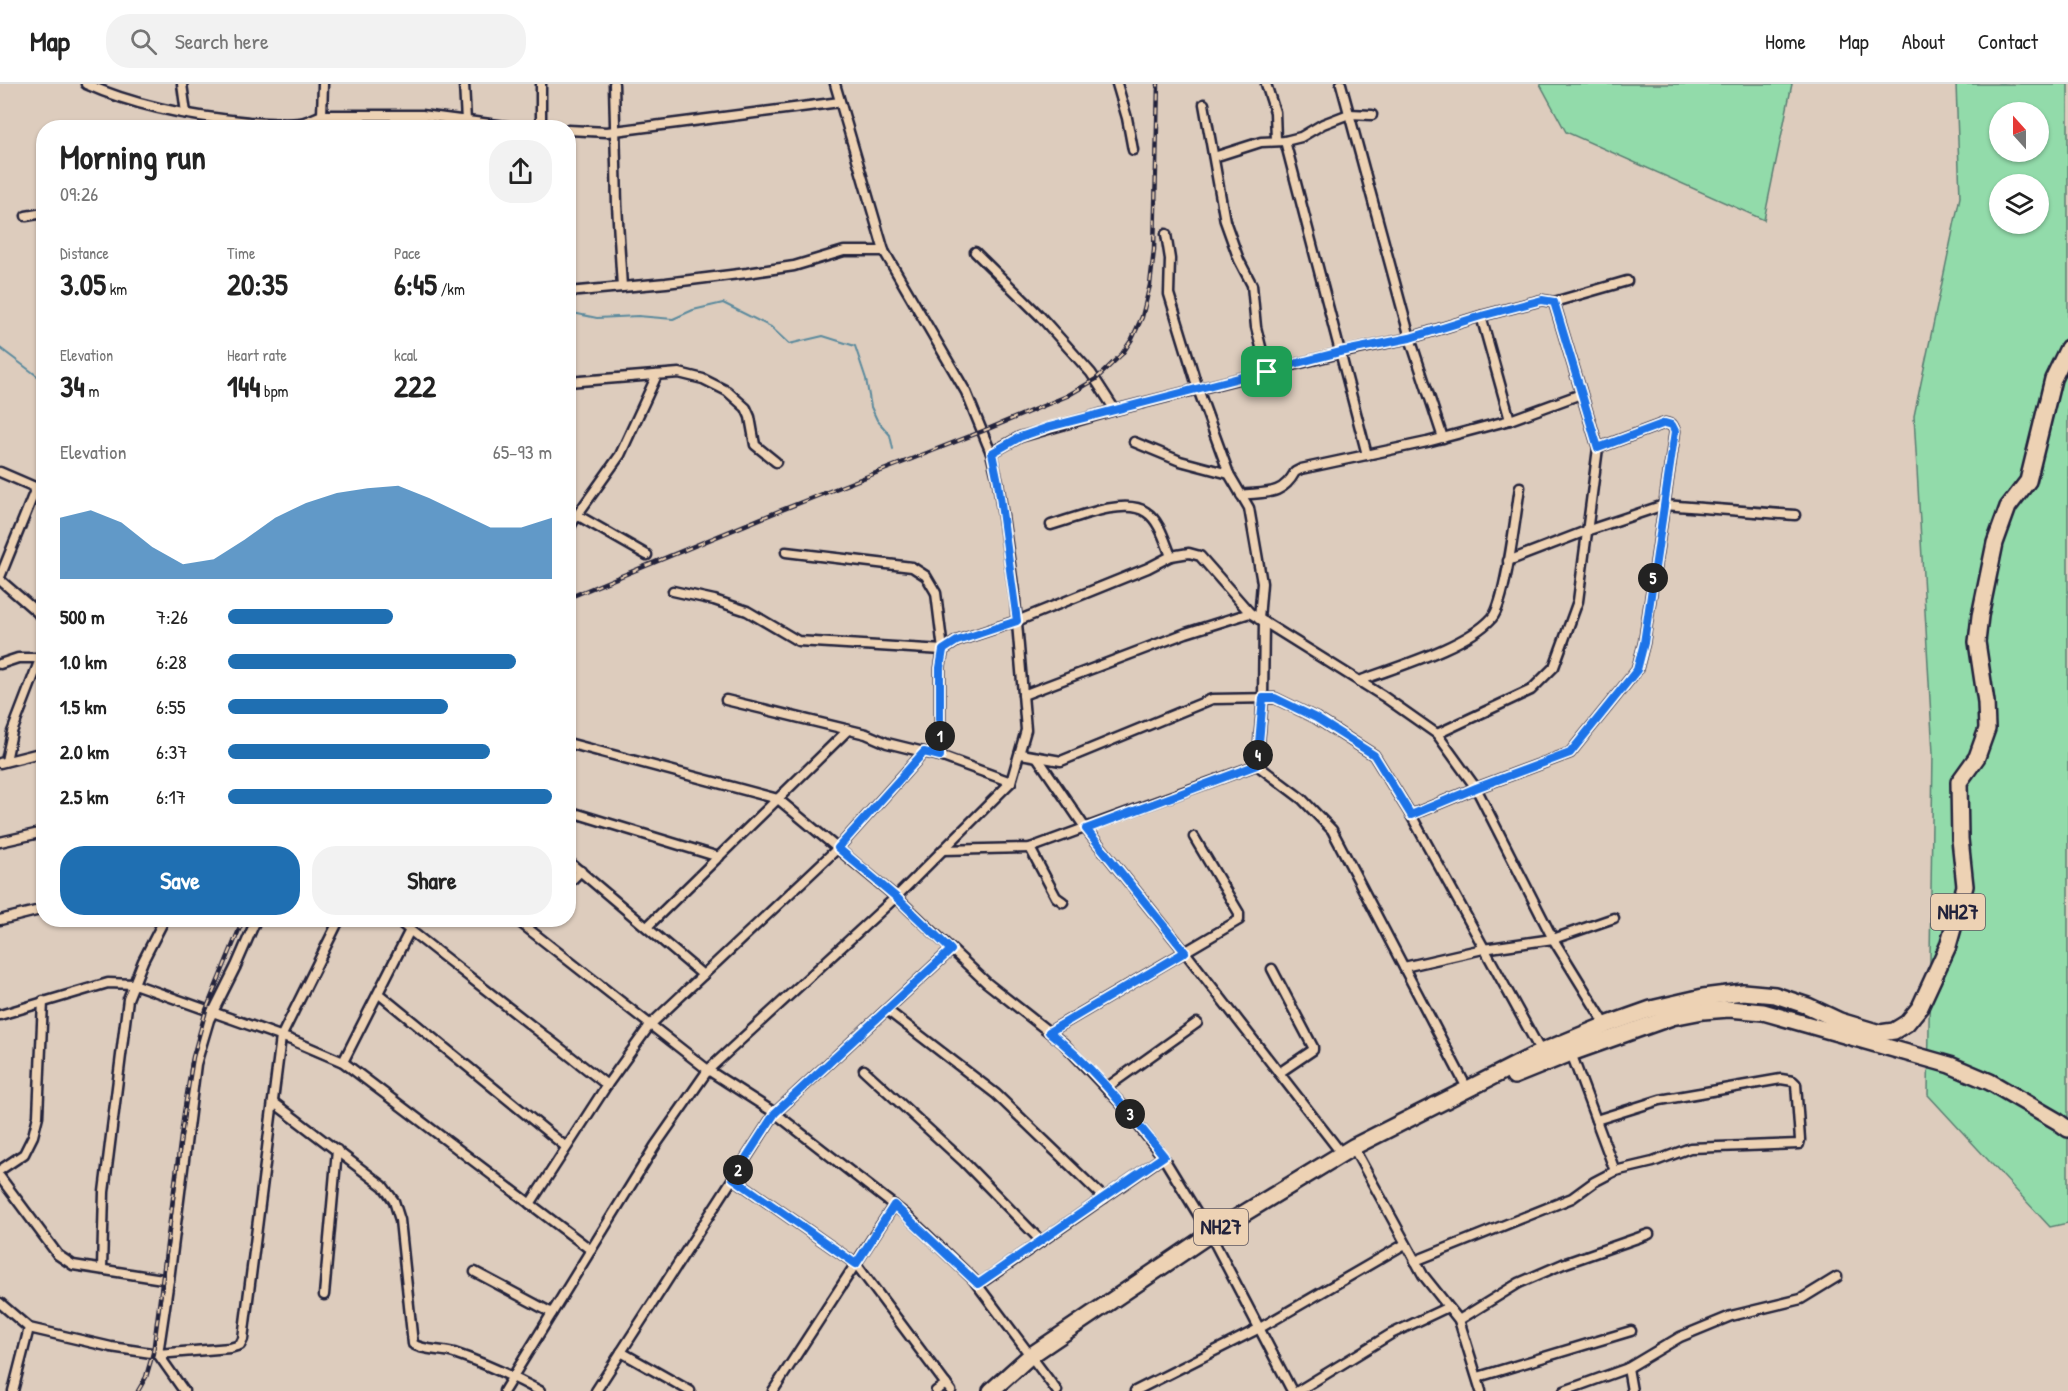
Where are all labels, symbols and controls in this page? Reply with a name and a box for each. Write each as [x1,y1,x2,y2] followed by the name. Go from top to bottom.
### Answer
[106,14,526,68] search box
[30,22,70,60] text: Map
[127,25,160,58] icon: search
[175,26,269,56] text: Search here
[1765,27,1806,56] text: Home
[1839,27,1869,56] text: Map
[1902,27,1945,56] text: About
[1978,27,2038,56] text: Contact
[1989,102,2049,162] north arrow
[1989,102,2049,234] map controls
[60,135,206,179] text: Morning run
[489,140,552,203] button: share
[1989,174,2049,234] button: layers
[60,180,98,207] text: 09:26
[60,242,109,264] text: Distance
[227,242,255,264] text: Time
[394,242,421,264] text: Pace
[60,264,106,304] text: 3.05
[227,264,288,304] text: 20:35
[394,264,437,304] text: 6:45
[106,278,127,300] text: km
[437,278,465,300] text: /km
[60,344,113,366] text: Elevation
[227,344,287,366] text: Heart rate
[394,344,417,366] text: kcal
[1241,346,1292,397] pin
[1250,355,1283,388] icon: arrive
[60,366,85,406] text: 34
[227,366,260,406] text: 144
[394,366,436,406] text: 222
[85,380,99,402] text: m
[260,380,288,402] text: bpm
[60,438,126,465] text: Elevation
[493,438,552,465] text: 65–93 m
[1638,563,1668,593] pin: 5
[1650,567,1656,589] text: 5
[60,603,105,630] text: 500 m
[156,603,188,630] text: 7:26
[60,648,107,675] text: 1.0 km
[156,648,187,675] text: 6:28
[60,693,107,720] text: 1.5 km
[156,693,186,720] text: 6:55
[925,721,955,751] pin: 1
[937,725,943,747] text: 1
[60,738,109,765] text: 2.0 km
[156,738,187,765] text: 6:37
[1243,740,1273,770] pin: 4
[1255,744,1261,766] text: 4
[60,783,109,810] text: 2.5 km
[156,783,186,810] text: 6:17
[60,846,300,915] button: Save
[312,846,552,915] button: Share
[1931,894,1985,930] road number: NH27
[1115,1099,1145,1129] pin: 3
[1126,1103,1134,1125] text: 3
[723,1155,753,1185] pin: 2
[734,1159,742,1181] text: 2
[1194,1209,1248,1245] road number: NH27

